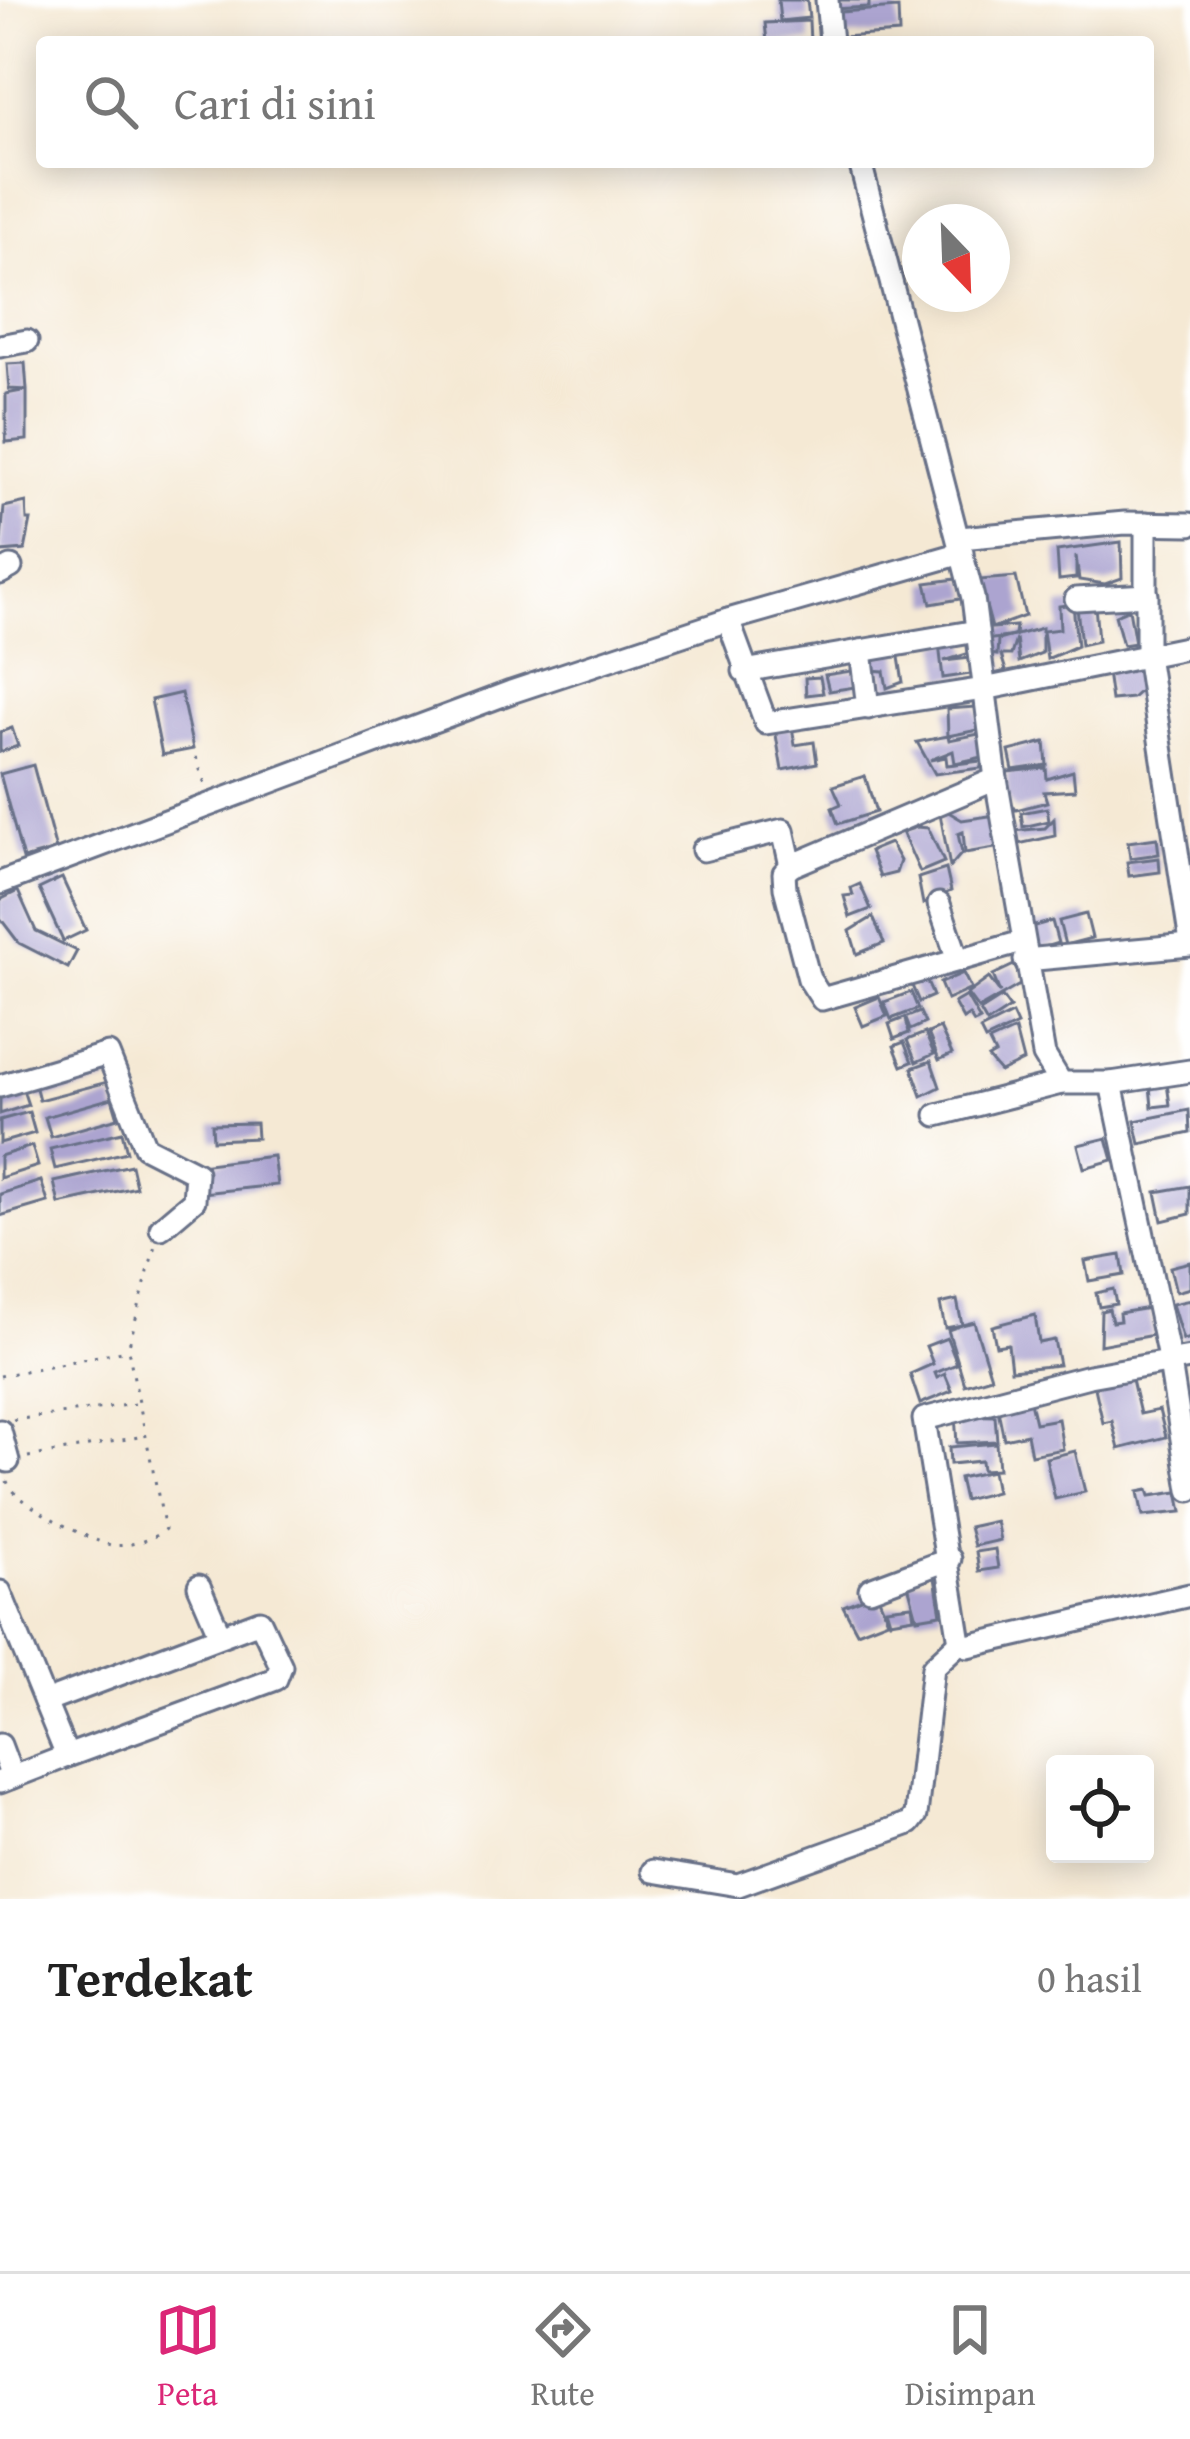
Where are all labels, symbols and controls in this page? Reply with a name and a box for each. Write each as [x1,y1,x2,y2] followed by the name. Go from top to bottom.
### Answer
[36,36,1154,168] search box
[78,69,144,135] icon: search
[174,70,376,135] text: Cari di sini
[902,204,1010,312] north arrow
[1046,1755,1154,1863] map controls
[1046,1755,1154,1863] button: locate
[48,1940,253,2015] text: Terdekat
[1037,1949,1142,2006] text: 0 hasil
[155,2297,221,2417] tab: Peta
[530,2297,596,2417] tab: Rute
[905,2297,1035,2417] tab: Disimpan

